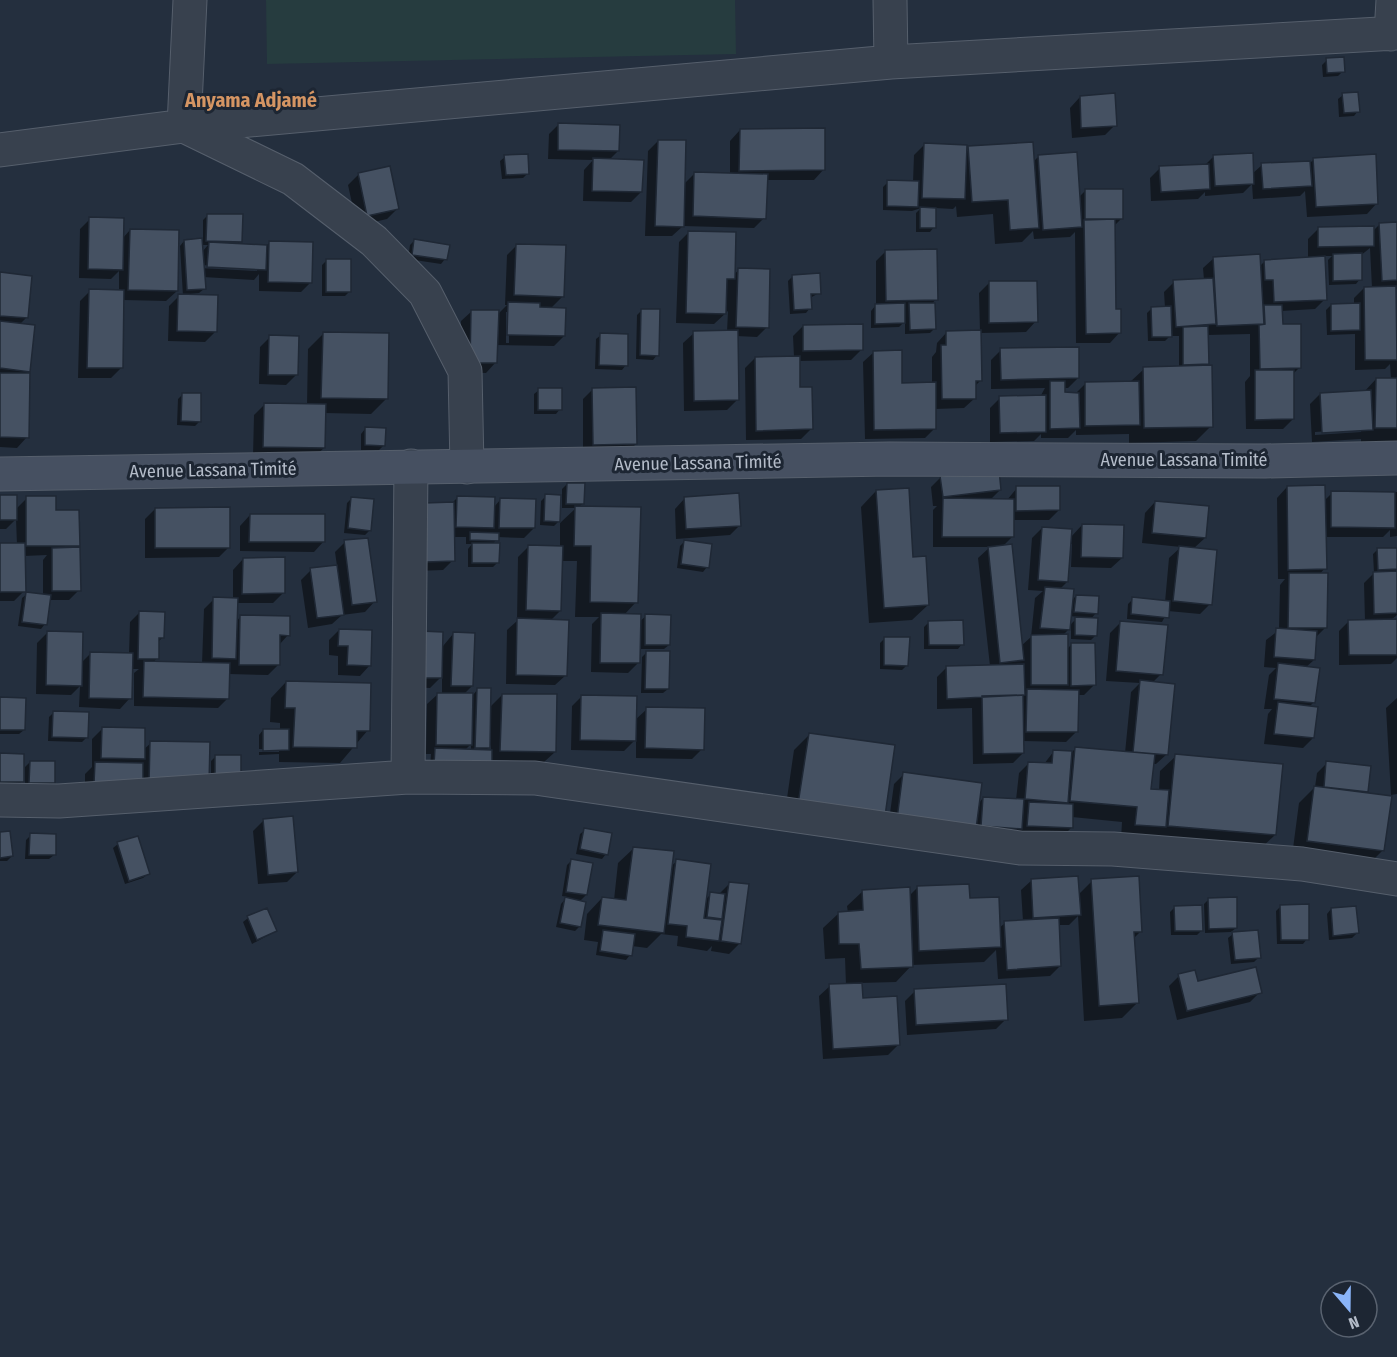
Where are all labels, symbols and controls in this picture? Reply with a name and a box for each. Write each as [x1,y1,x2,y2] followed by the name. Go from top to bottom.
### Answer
[184,88,317,112] district label: Anyama Adjamé
[1100,449,1268,471] street label: Avenue Lassana Timité
[614,451,782,475] street label: Avenue Lassana Timité
[129,458,297,482] street label: Avenue Lassana Timité
[1319,1279,1379,1339] north arrow
[1346,1312,1362,1333] text: N

